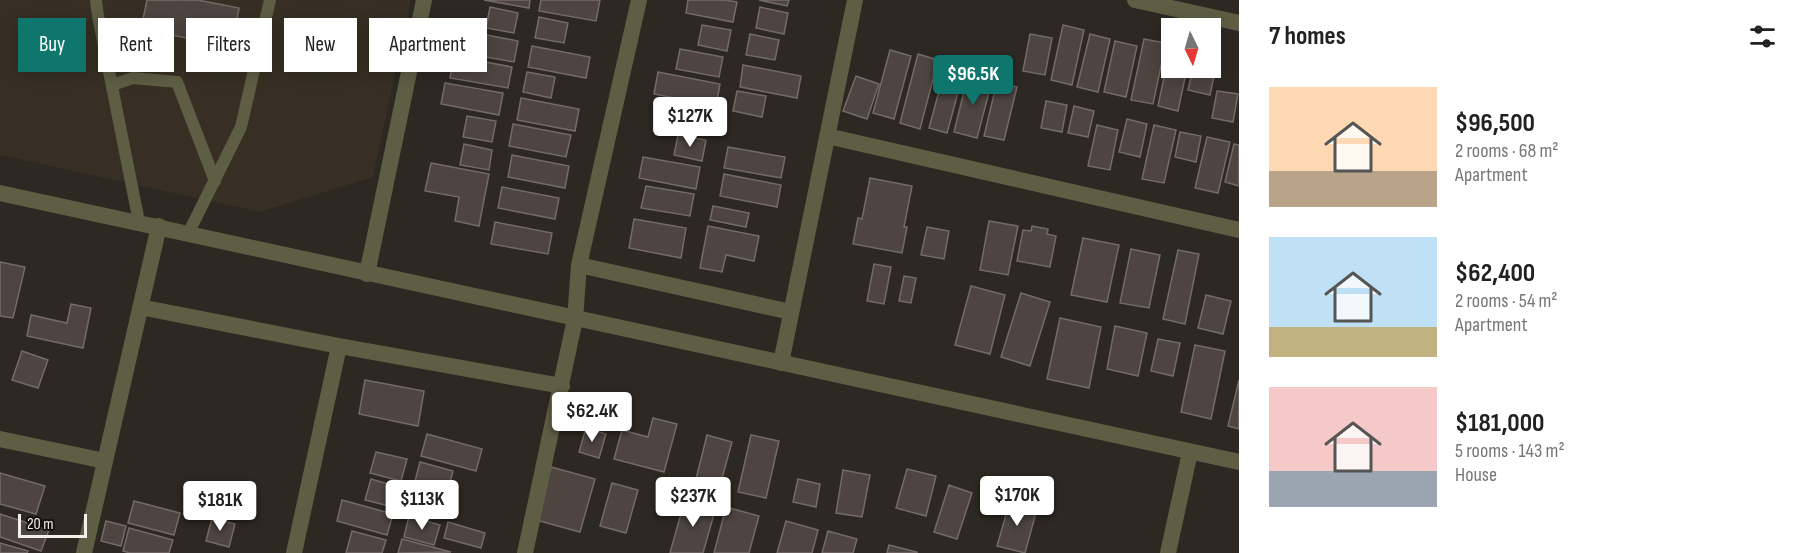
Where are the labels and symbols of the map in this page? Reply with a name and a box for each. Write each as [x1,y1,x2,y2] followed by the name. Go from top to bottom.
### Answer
[1161,18,1221,78] north arrow
[924,55,1022,106] pin: $96.5K
[648,97,732,148] pin: $127K
[543,392,641,443] pin: $62.4K
[975,476,1059,527] pin: $170K
[651,477,735,528] pin: $237K
[380,480,464,531] pin: $113K
[178,481,262,532] pin: $181K
[18,511,87,538] scale bar

